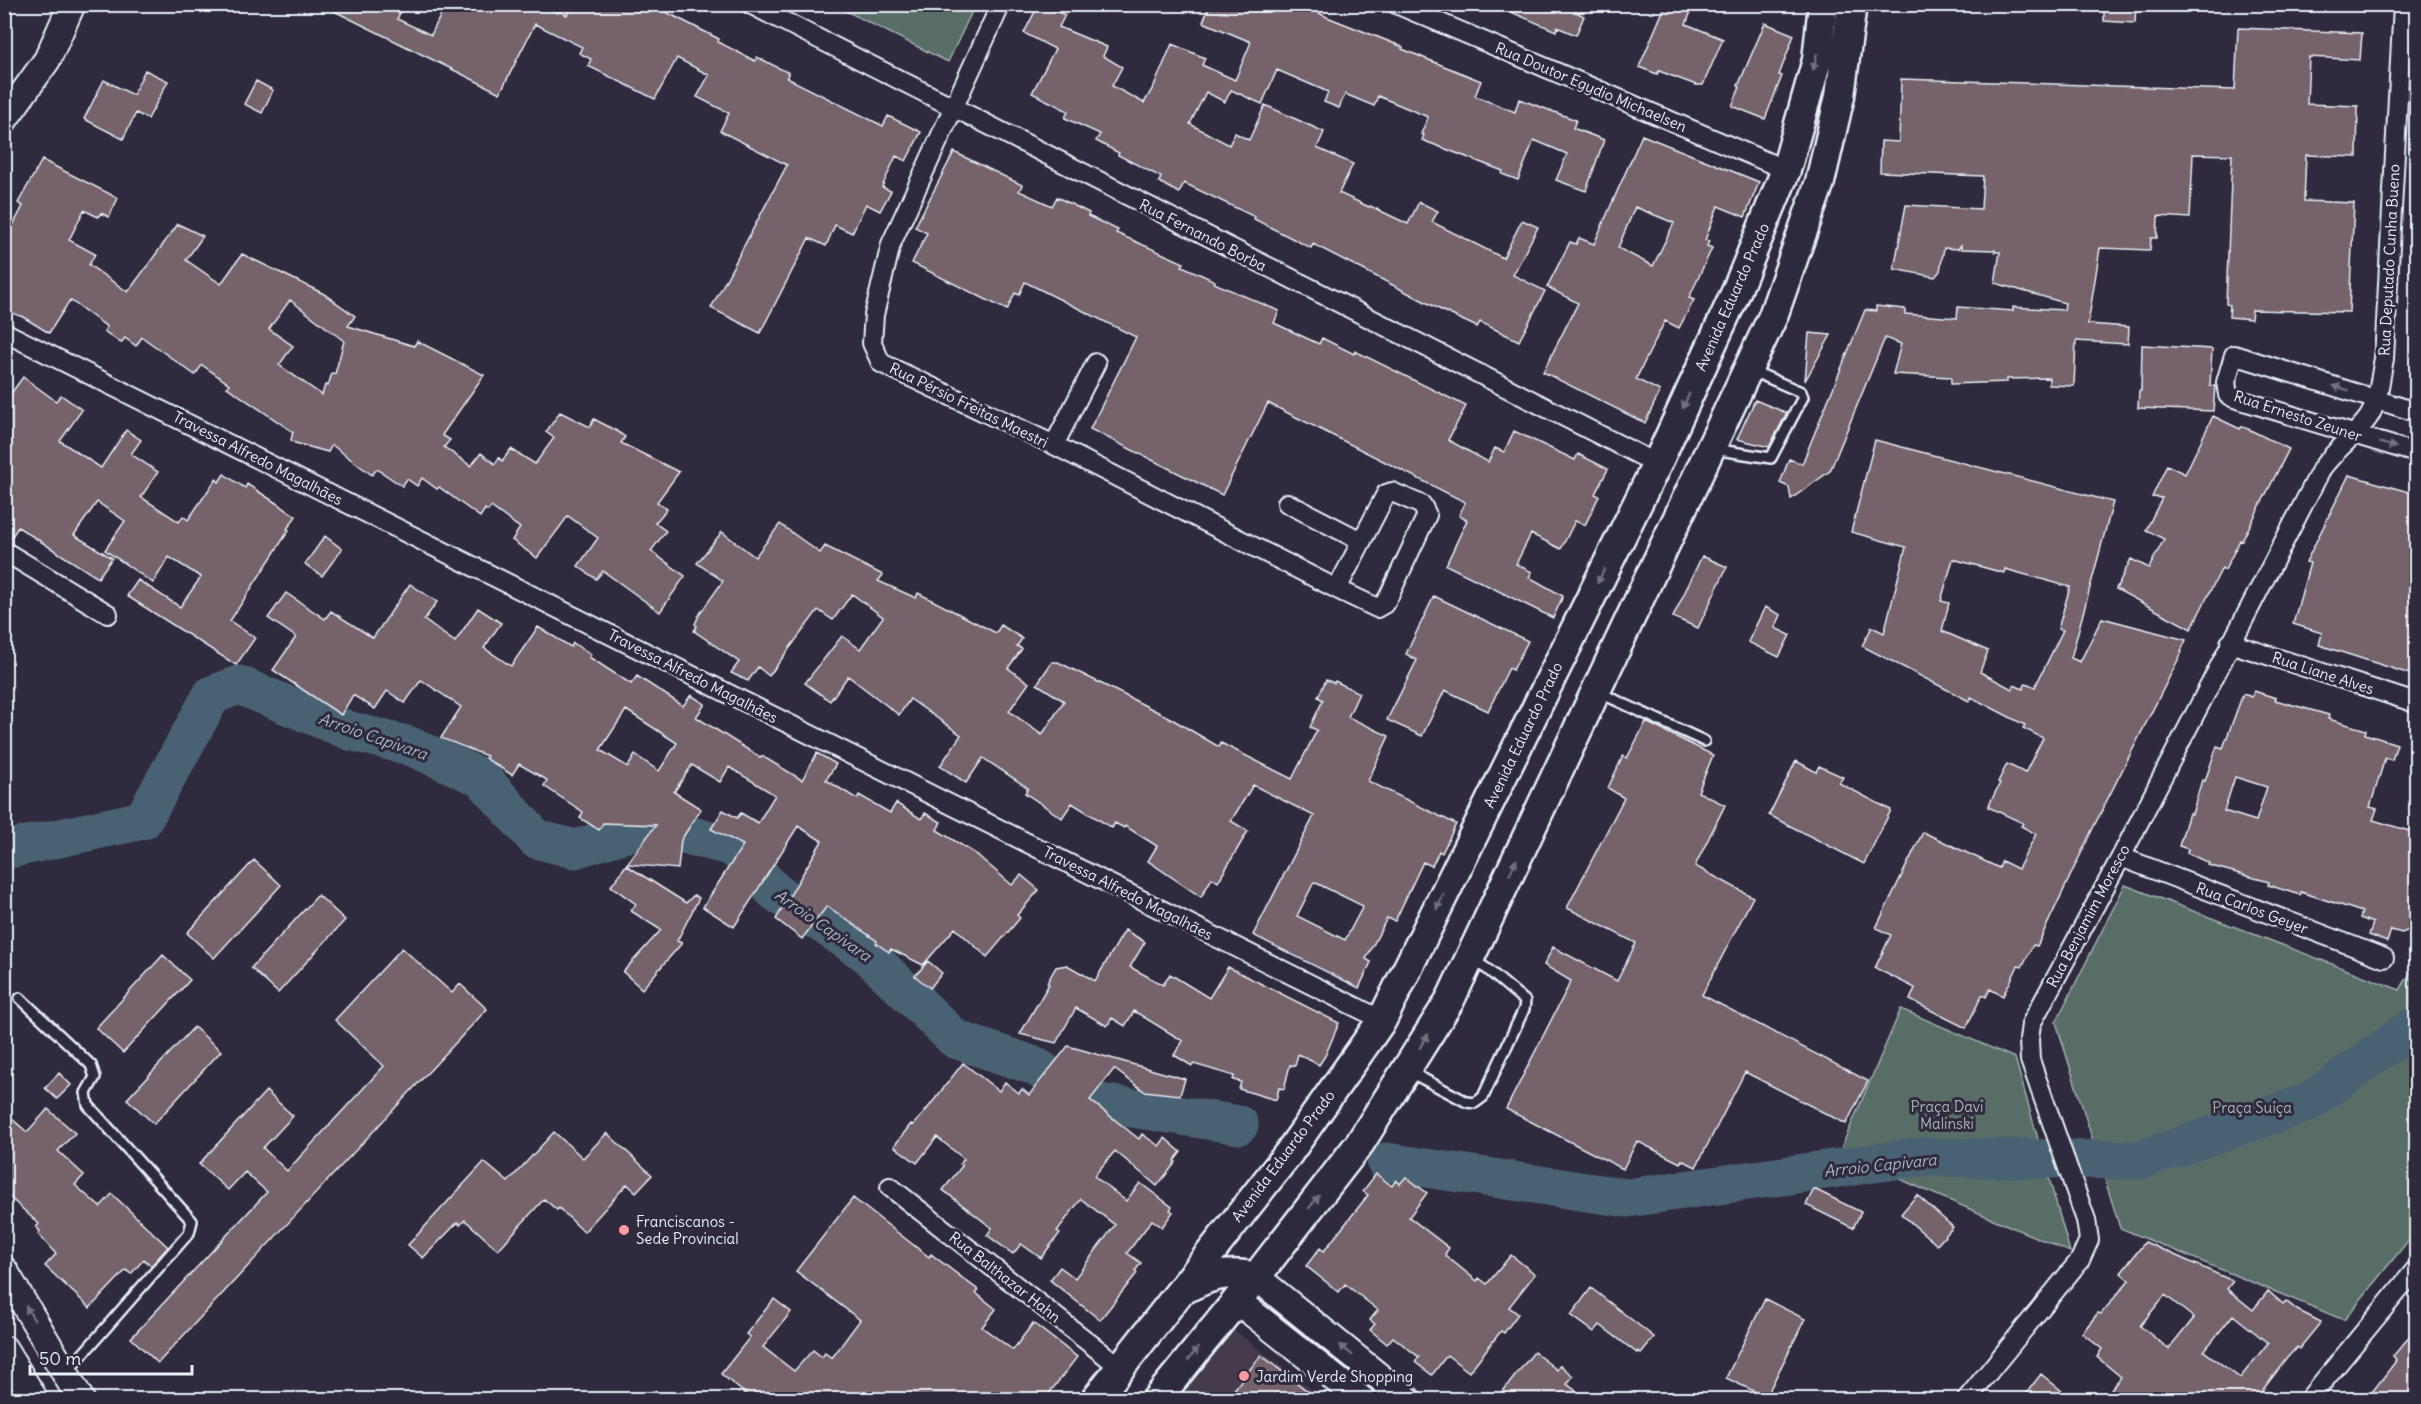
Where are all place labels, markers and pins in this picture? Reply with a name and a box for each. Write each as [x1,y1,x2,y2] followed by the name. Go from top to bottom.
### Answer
[636,1212,739,1248] place label: Franciscanos - Sede Provincial
[617,1223,631,1237] marker: Franciscanos - Sede Provincial
[1256,1367,1413,1386] place label: Jardim Verde Shopping
[1237,1369,1251,1383] marker: Jardim Verde Shopping

